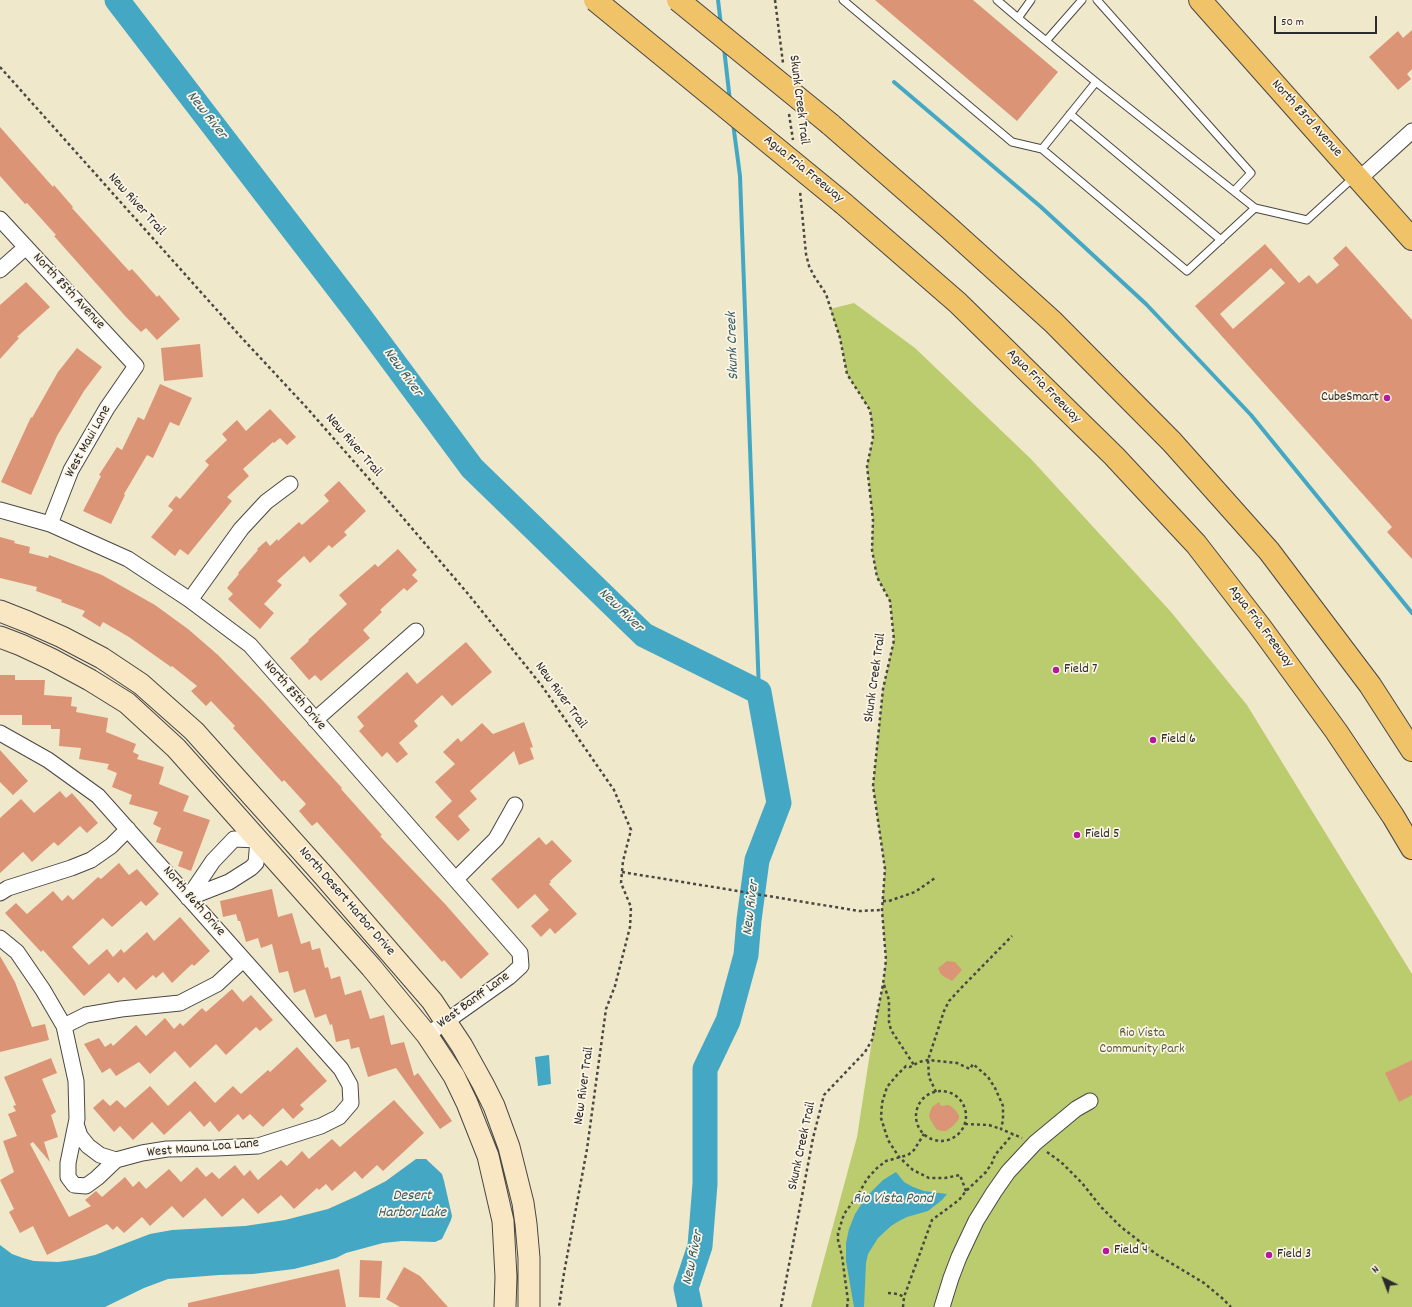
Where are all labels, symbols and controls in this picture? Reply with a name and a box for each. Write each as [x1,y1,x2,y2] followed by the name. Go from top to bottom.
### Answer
[1276,8,1379,34] scale bar
[1281,14,1304,31] text: 50 m
[784,54,812,146] street label: Skunk Creek Trail
[1267,77,1345,161] street label: North 83rd Avenue
[182,89,230,143] water label: New River
[759,133,847,207] street label: Agua Fria Freeway
[104,170,168,240] street label: New River Trail
[28,250,108,334] street label: North 85th Avenue
[724,312,744,380] water label: Skunk Creek
[378,345,426,401] water label: New River
[1002,346,1084,428] street label: Agua Fria Freeway
[1321,390,1379,406] place label: CubeSmart
[1382,393,1392,403] marker: CubeSmart
[62,403,116,481] street label: West Maui Lane
[321,411,385,481] street label: New River Trail
[1224,583,1296,671] street label: Agua Fria Freeway
[594,585,646,637] water label: New River
[861,632,891,724] street label: Skunk Creek Trail
[259,658,329,734] street label: North 85th Drive
[530,659,590,733] street label: New River Trail
[1064,662,1097,678] place label: Field 7
[1051,665,1061,675] marker: Field 7
[1161,732,1196,748] place label: Field 6
[1148,735,1158,745] marker: Field 6
[1085,827,1120,843] place label: Field 5
[1072,830,1082,840] marker: Field 5
[294,844,398,960] street label: North Desert Harbor Drive
[158,864,228,940] street label: North 86th Drive
[740,879,764,937] water label: New River
[434,969,514,1033] street label: West Banff Lane
[1099,1026,1185,1058] park label: Rio Vista Community Park
[571,1046,599,1126] street label: New River Trail
[785,1100,821,1192] street label: Skunk Creek Trail
[146,1136,260,1162] street label: West Mauna Loa Lane
[378,1188,446,1223] water label: Desert Harbor Lake
[853,1191,933,1209] water label: Rio Vista Pond
[679,1229,709,1287] water label: New River
[1114,1243,1148,1259] place label: Field 4
[1101,1246,1111,1256] marker: Field 4
[1277,1247,1311,1263] place label: Field 3
[1264,1250,1274,1260] marker: Field 3
[1364,1259,1404,1299] north arrow
[1369,1262,1383,1278] text: N

